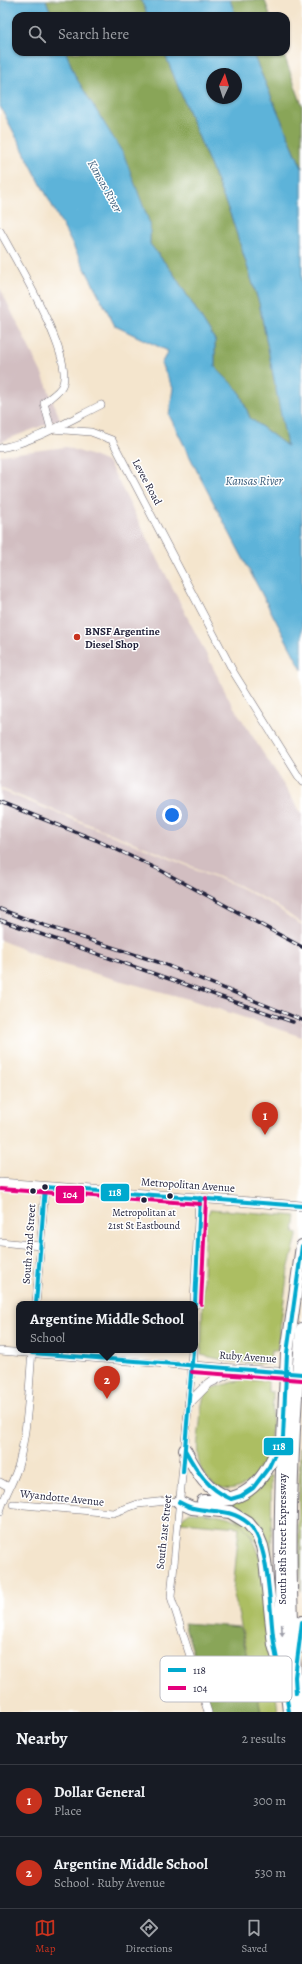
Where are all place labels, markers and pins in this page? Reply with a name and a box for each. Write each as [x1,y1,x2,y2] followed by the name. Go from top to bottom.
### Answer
[85,624,160,652] place label: BNSF Argentine Diesel Shop
[72,632,82,642] marker: BNSF Argentine Diesel Shop
[252,1102,278,1135] pin: 1
[40,1182,50,1192] unlabelled marker
[28,1186,38,1196] unlabelled marker
[165,1191,175,1201] unlabelled marker
[139,1195,149,1205] marker: Metropolitan at 21st St Eastbound
[108,1206,181,1232] place label: Metropolitan at 21st St Eastbound
[94,1366,120,1399] pin: 2

